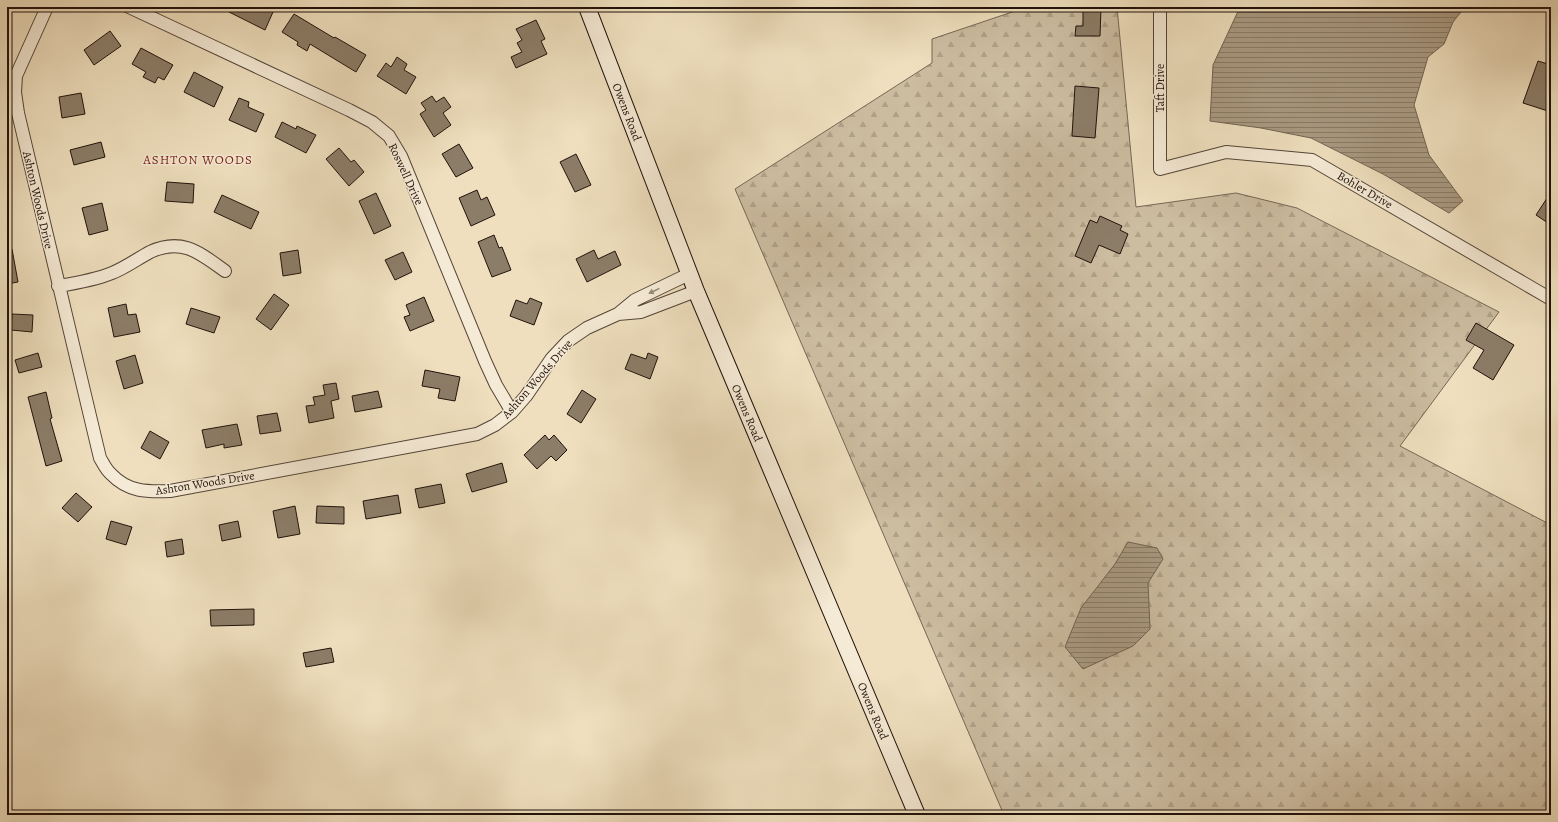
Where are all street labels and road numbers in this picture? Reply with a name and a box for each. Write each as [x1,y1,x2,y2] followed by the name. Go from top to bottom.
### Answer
[1152,64,1168,112] street label: Taft Drive
[609,81,646,144] street label: Owens Road
[385,140,427,208] street label: Roswell Drive
[19,149,57,250] street label: Ashton Woods Drive
[1334,168,1396,212] street label: Bohler Drive
[498,336,576,423] street label: Ashton Woods Drive
[728,382,766,445] street label: Owens Road
[153,467,256,499] street label: Ashton Woods Drive
[854,680,892,743] street label: Owens Road

